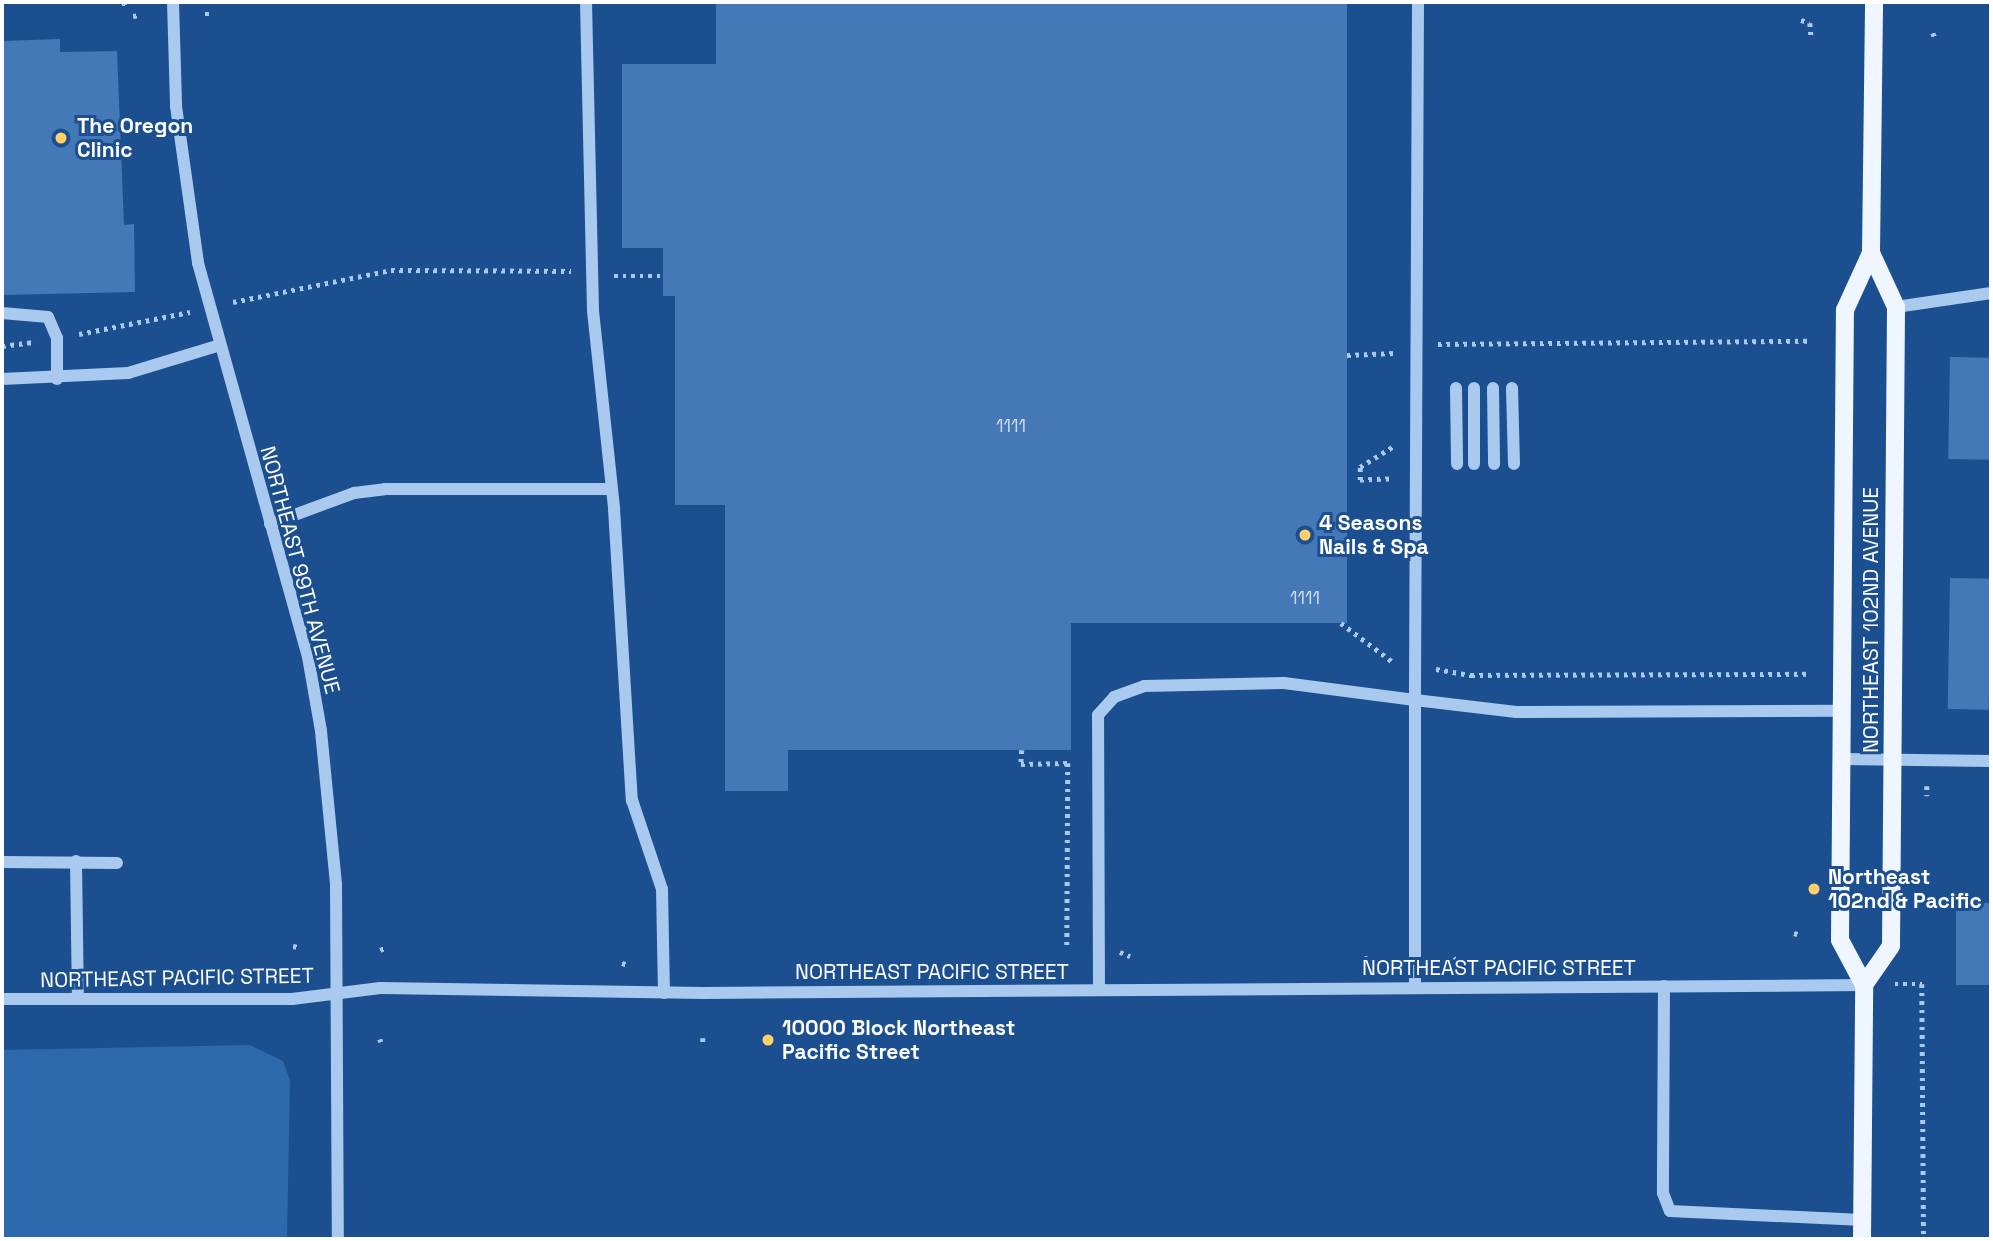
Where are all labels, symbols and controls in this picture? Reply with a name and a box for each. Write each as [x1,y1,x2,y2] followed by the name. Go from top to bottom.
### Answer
[77,113,193,163] place label: The Oregon Clinic
[51,128,71,148] marker: The Oregon Clinic
[996,415,1026,437] house number: 1111
[255,443,345,697] street label: NORTHEAST 99TH AVENUE
[1858,486,1884,754] street label: NORTHEAST 102ND AVENUE
[1319,510,1429,560] place label: 4 Seasons Nails & Spa
[1297,527,1313,543] marker: 4 Seasons Nails & Spa
[1290,587,1320,609] house number: 1111
[1828,864,1982,914] place label: Northeast 102nd & Pacific
[1806,881,1822,897] marker: Northeast 102nd & Pacific
[1362,955,1636,981] street label: NORTHEAST PACIFIC STREET
[795,959,1069,985] street label: NORTHEAST PACIFIC STREET
[40,963,314,993] street label: NORTHEAST PACIFIC STREET
[782,1015,1015,1065] place label: 10000 Block Northeast Pacific Street
[760,1032,776,1048] marker: 10000 Block Northeast Pacific Street

